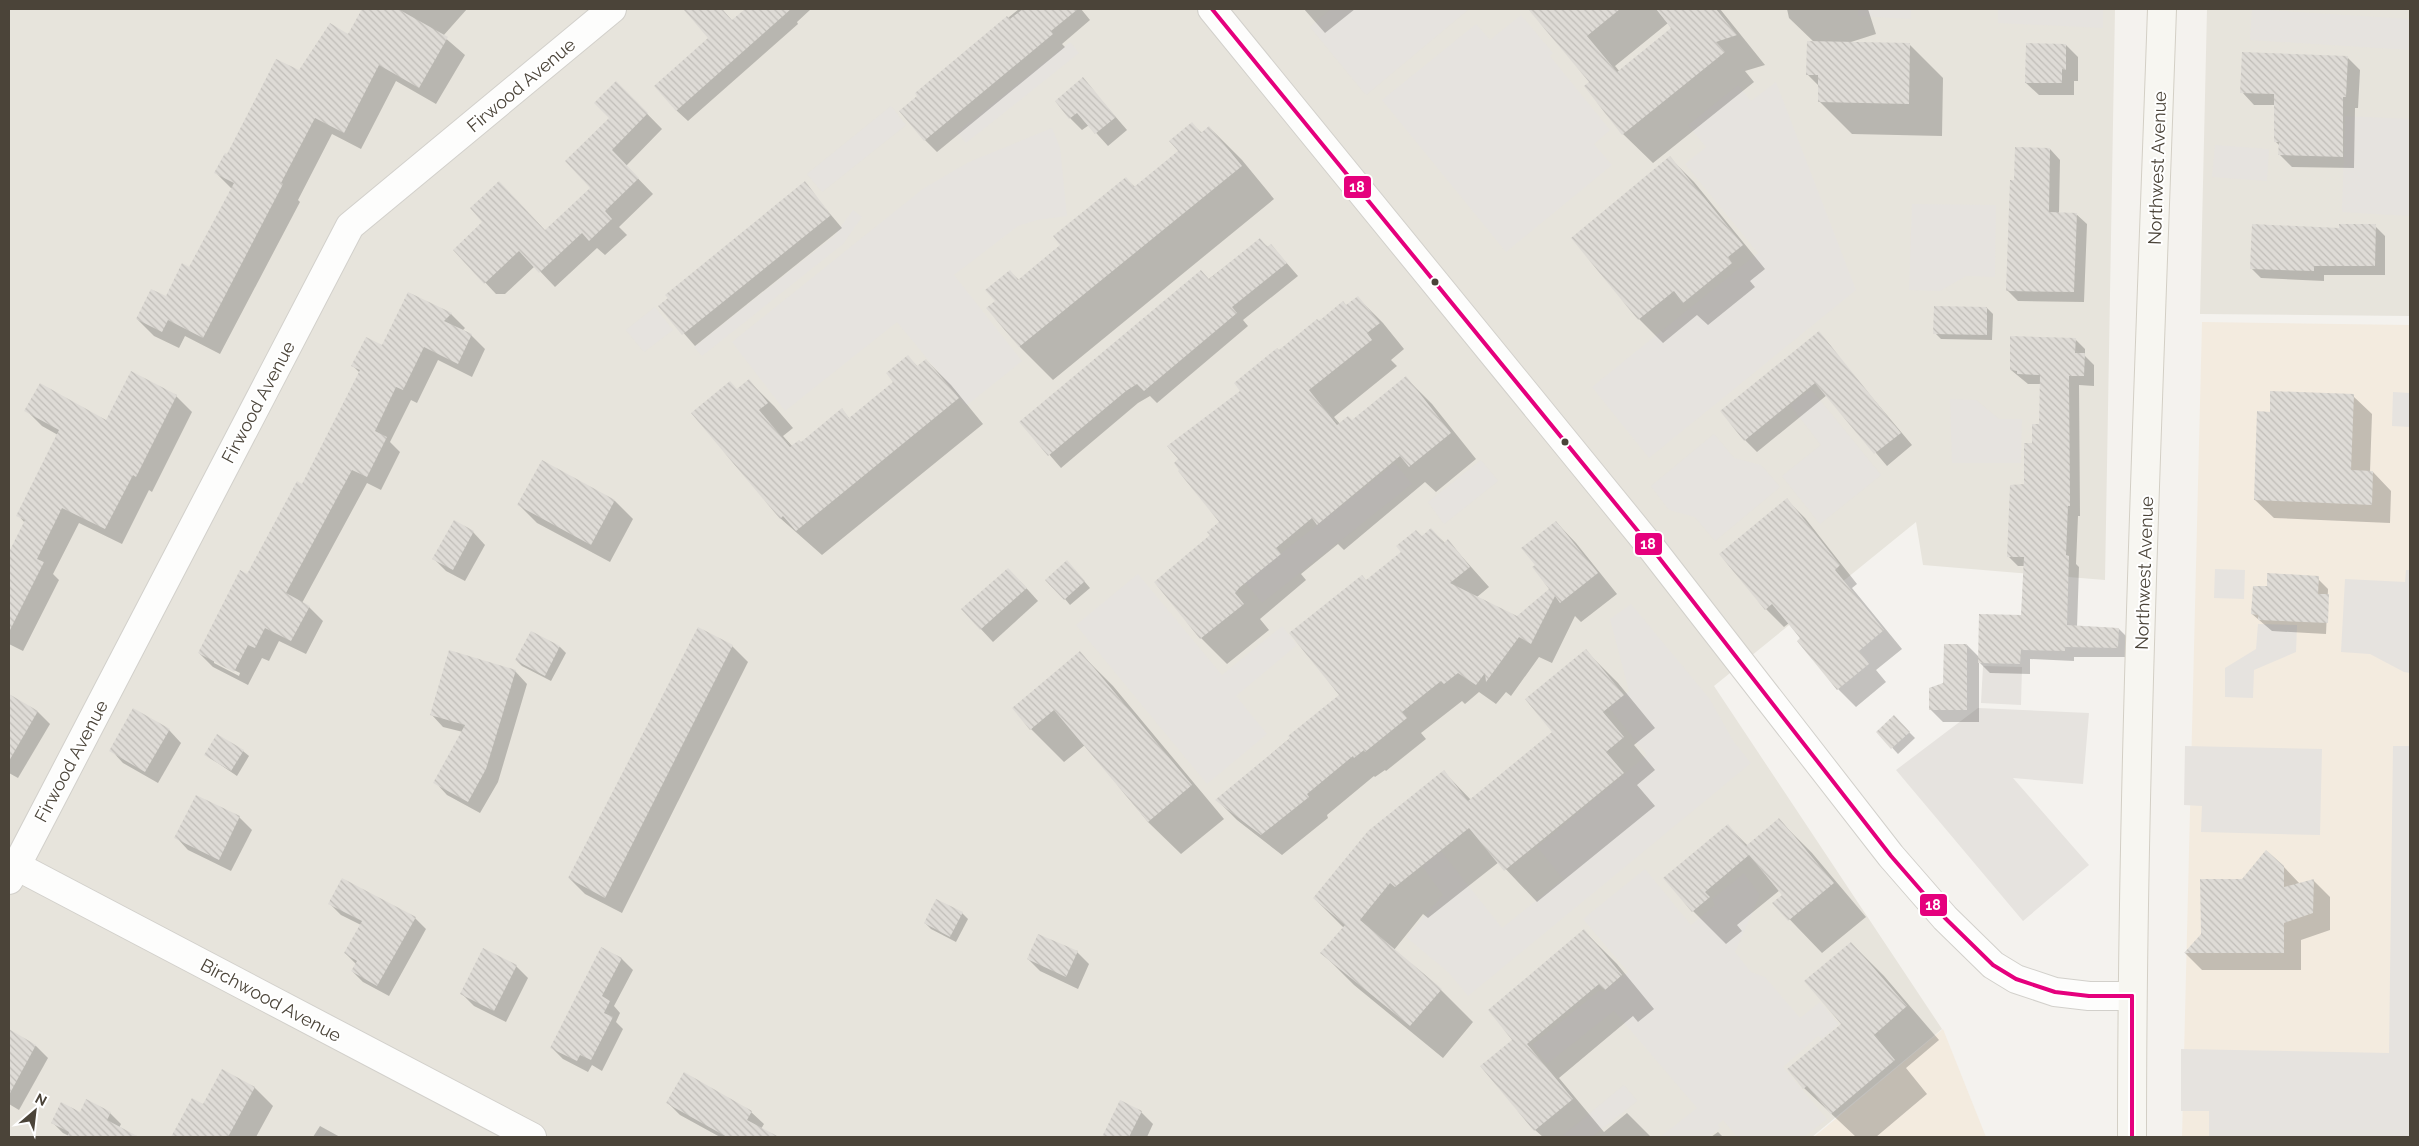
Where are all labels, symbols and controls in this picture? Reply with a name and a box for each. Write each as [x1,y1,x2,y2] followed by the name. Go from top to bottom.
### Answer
[463,33,580,136] street label: Firwood Avenue
[2144,90,2170,245] street label: Northwest Avenue
[1343,175,1372,199] line badge: 18
[1349,179,1365,195] text: 18
[1430,277,1440,287] unlabelled marker
[217,337,299,467] street label: Firwood Avenue
[1560,437,1570,447] unlabelled marker
[2131,495,2157,650] street label: Northwest Avenue
[1634,532,1663,556] line badge: 18
[1640,536,1656,552] text: 18
[30,696,112,826] street label: Firwood Avenue
[1919,893,1948,917] line badge: 18
[1925,897,1941,913] text: 18
[197,954,345,1046] street label: Birchwood Avenue
[10,1086,60,1136] north arrow
[33,1090,50,1109] text: N

